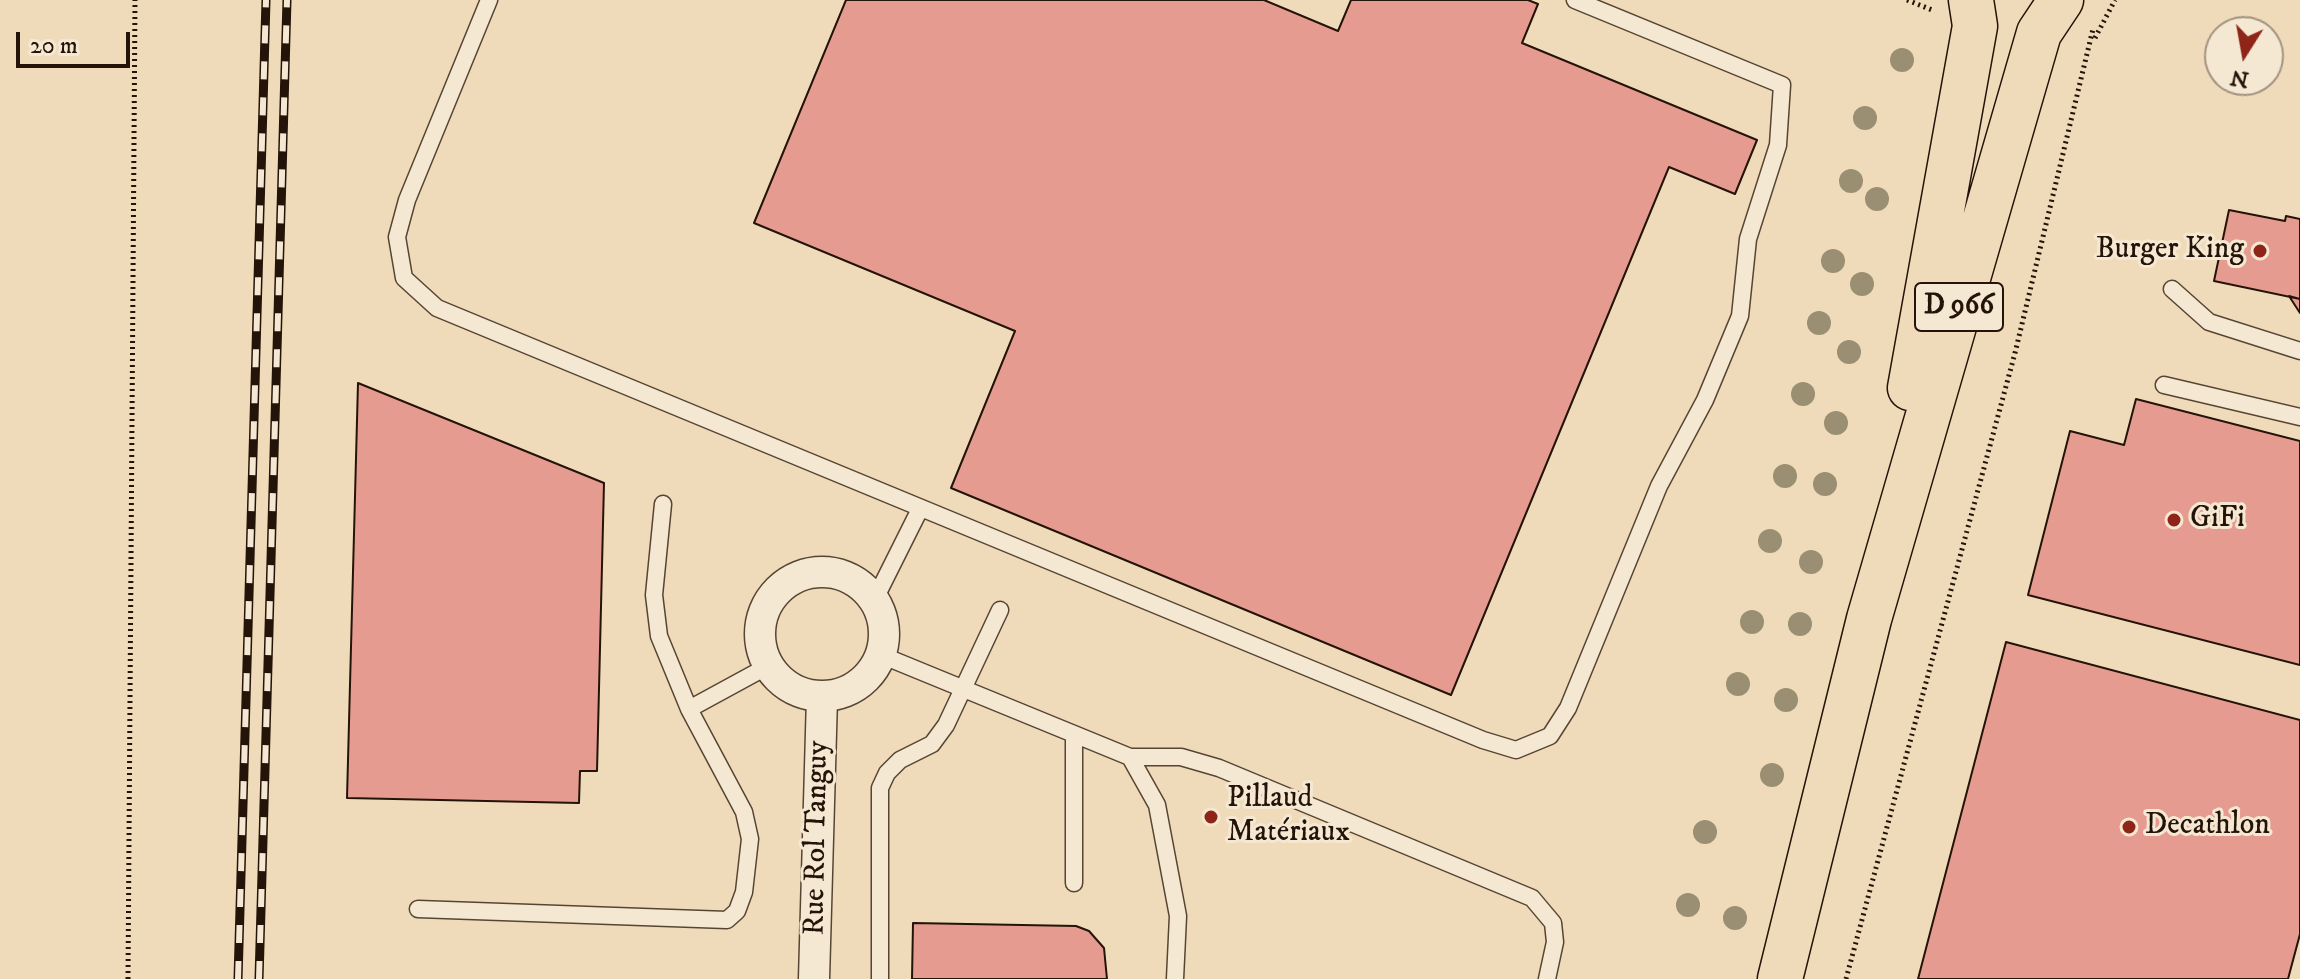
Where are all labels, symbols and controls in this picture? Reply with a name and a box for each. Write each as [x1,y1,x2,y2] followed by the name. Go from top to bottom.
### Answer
[20,16,134,66] scale bar
[2204,16,2284,96] north arrow
[30,31,78,61] text: 20 m
[2228,63,2251,93] text: N
[2096,233,2244,269] place label: Burger King
[2251,242,2269,260] marker: Burger King
[1915,283,2003,331] road number: D 966
[2190,502,2245,538] place label: GiFi
[2165,511,2183,529] marker: GiFi
[798,740,838,936] street label: Rue Rol Tanguy
[1227,782,1350,852] place label: Pillaud Matériaux
[1202,808,1220,826] marker: Pillaud Matériaux
[2145,809,2270,845] place label: Decathlon
[2120,818,2138,836] marker: Decathlon

